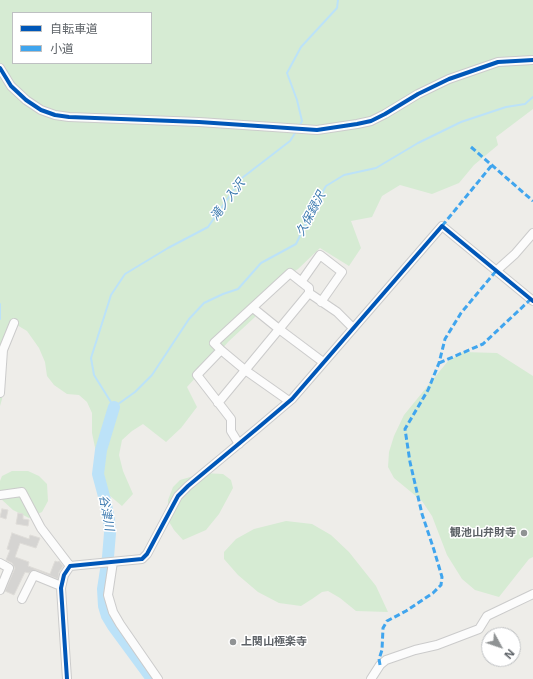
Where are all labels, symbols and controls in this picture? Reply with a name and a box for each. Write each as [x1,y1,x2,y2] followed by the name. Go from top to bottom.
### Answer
[12,12,152,64] legend
[50,20,98,37] text: 自転車道
[50,40,74,57] text: 小道
[208,176,248,224] water label: 滝ノ入沢
[293,189,329,239] water label: 久保録沢
[96,494,116,532] water label: 谷津川
[450,526,516,540] place label: 観池山弁財寺
[519,528,529,538] marker: 観池山弁財寺
[481,627,521,667] north arrow
[241,635,307,649] place label: 上関山極楽寺
[228,637,238,647] marker: 上関山極楽寺
[501,646,518,663] text: N

